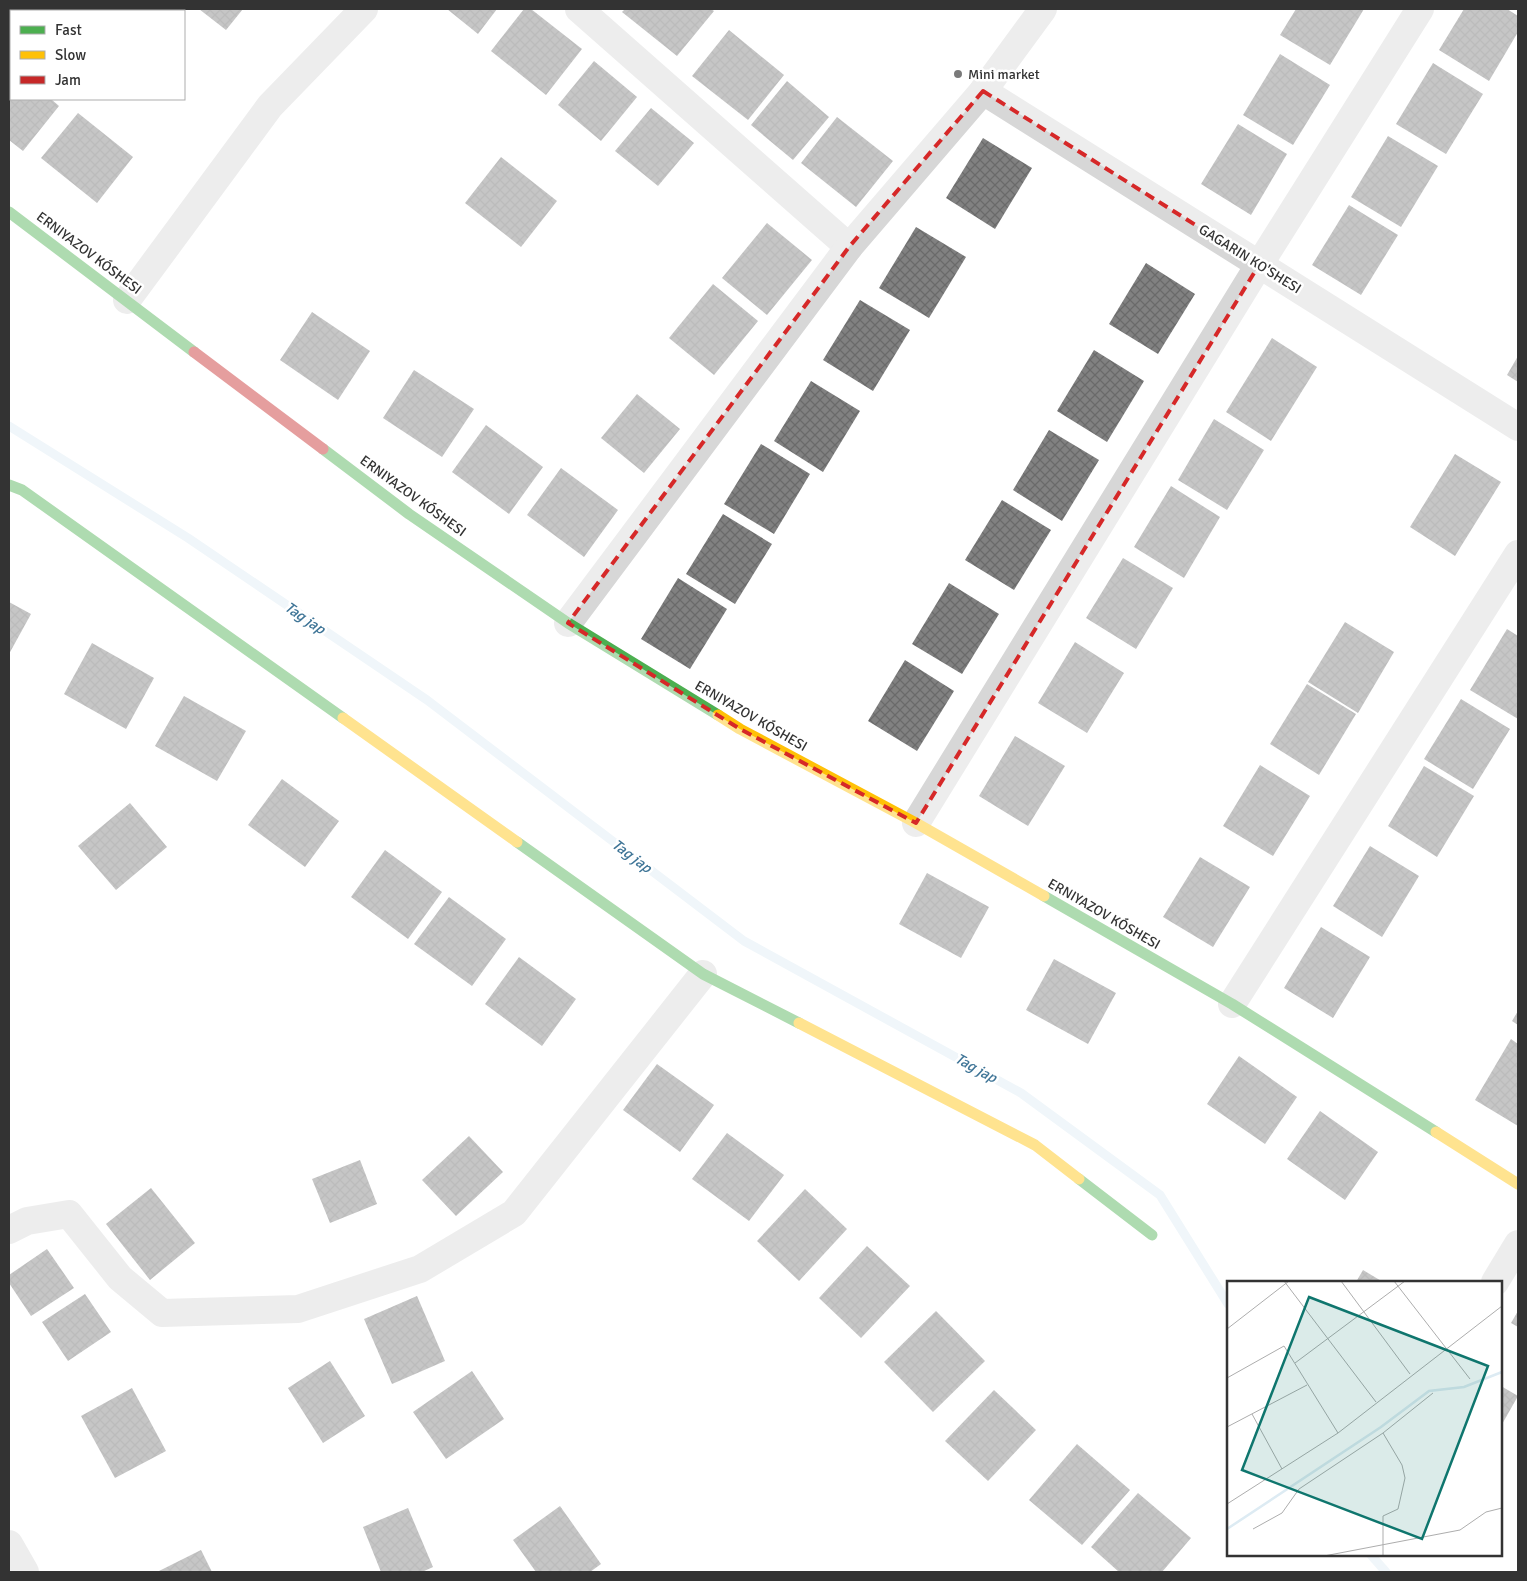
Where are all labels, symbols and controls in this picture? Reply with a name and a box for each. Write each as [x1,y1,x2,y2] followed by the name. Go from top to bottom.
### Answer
[10,10,185,100] legend
[55,21,82,39] text: Fast
[55,46,86,64] text: Slow
[968,66,1040,83] place label: Mini market
[952,68,964,80] marker: Mini market
[55,71,81,89] text: Jam
[33,208,145,298] street label: ERNIYAZOV KÓSHESI
[1196,221,1304,297] street label: GAGARIN KO'SHESI
[357,452,469,540] street label: ERNIYAZOV KÓSHESI
[281,598,329,639] water label: Tag jap
[692,677,810,755] street label: ERNIYAZOV KÓSHESI
[609,835,656,877] water label: Tag jap
[1045,875,1163,953] street label: ERNIYAZOV KÓSHESI
[952,1049,1001,1087] water label: Tag jap
[1227,1281,1502,1556] inset map

